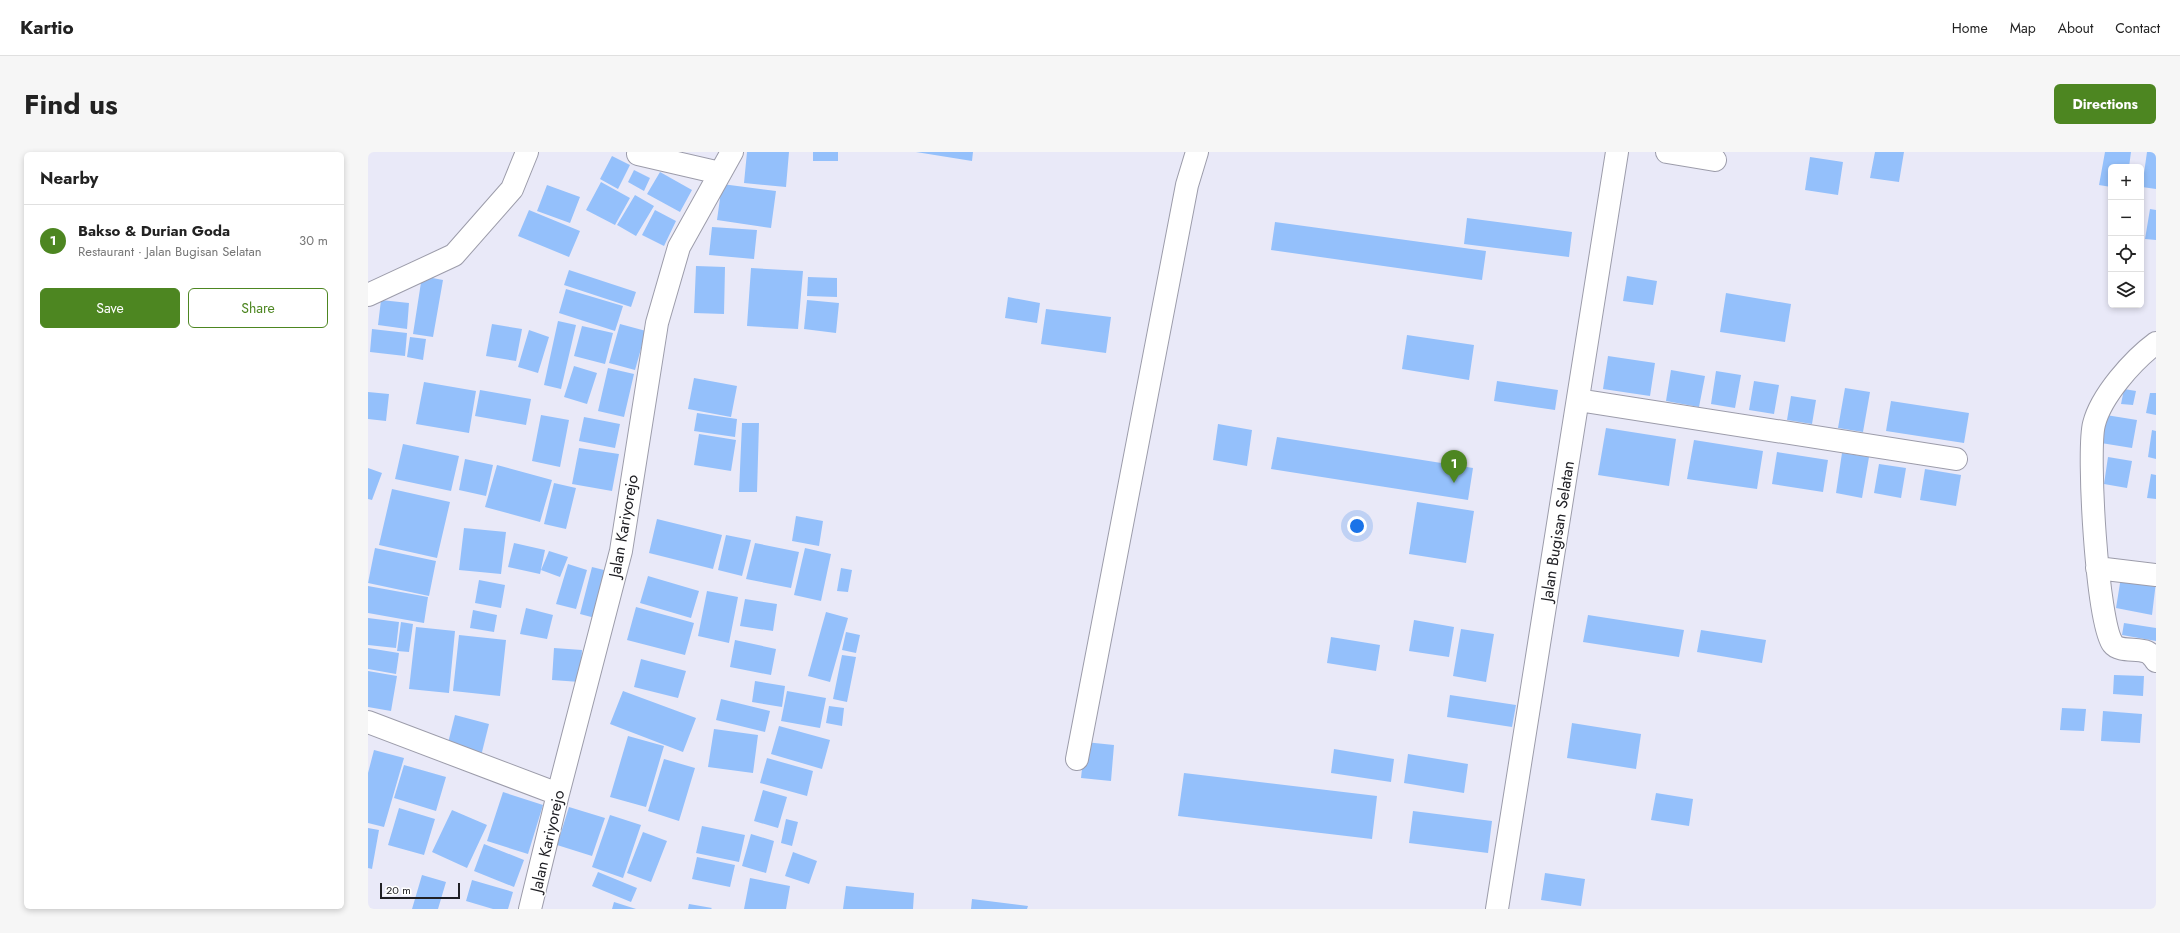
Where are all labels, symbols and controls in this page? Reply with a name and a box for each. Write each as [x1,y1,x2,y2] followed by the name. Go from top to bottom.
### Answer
[20,14,74,41] text: Kartio
[1952,18,1988,38] text: Home
[2010,18,2036,38] text: Map
[2058,18,2093,38] text: About
[2115,18,2160,38] text: Contact
[24,84,118,125] text: Find us
[2054,84,2156,124] button: Directions
[2108,164,2144,308] map controls
[2108,164,2144,200] button: +
[40,166,98,190] text: Nearby
[2108,200,2144,236] button: −
[78,220,230,242] text: Bakso & Durian Goda
[50,231,56,250] text: 1
[299,231,328,250] text: 30 m
[2108,236,2144,272] button: locate
[78,242,261,261] text: Restaurant · Jalan Bugisan Selatan
[2108,272,2144,308] button: layers
[40,288,180,328] button: Save
[188,288,328,328] button: Share
[1441,450,1467,483] pin: 1
[1535,459,1580,605] street label: Jalan Bugisan Selatan
[603,472,644,581] street label: Jalan Kariyorejo
[1347,516,1367,536] your location
[524,787,570,896] street label: Jalan Kariyorejo
[380,881,460,900] scale bar
[386,882,411,898] text: 20 m

